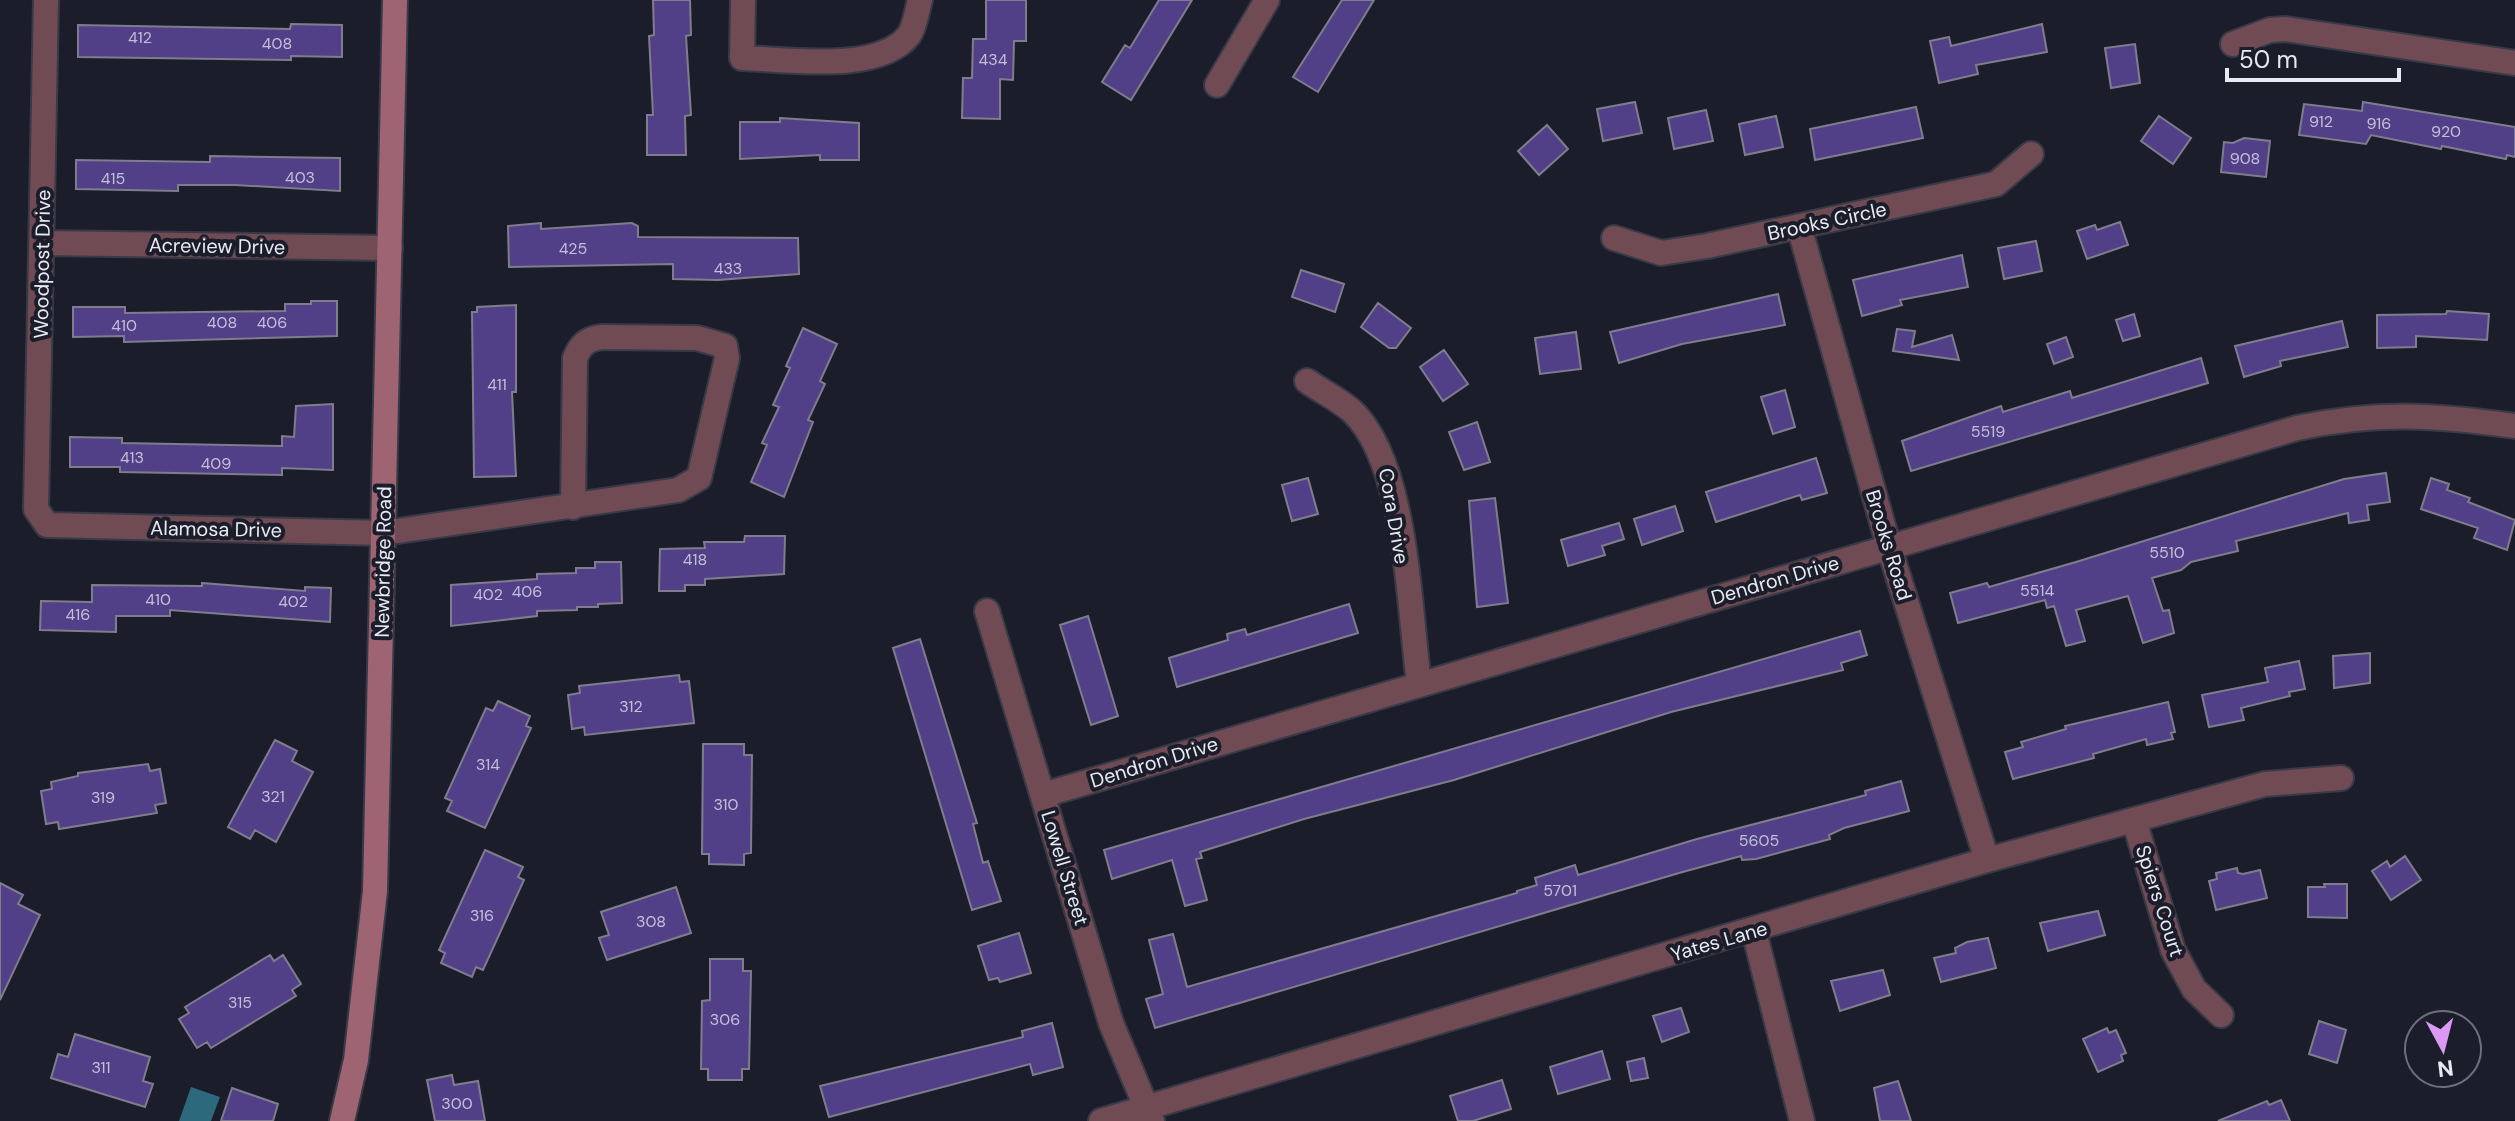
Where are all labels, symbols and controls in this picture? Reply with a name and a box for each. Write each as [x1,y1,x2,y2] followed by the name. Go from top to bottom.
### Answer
[128,27,152,48] house number: 412
[2227,32,2399,82] scale bar
[262,33,292,54] house number: 408
[2239,44,2298,75] text: 50 m
[979,49,1008,70] house number: 434
[2309,111,2333,132] house number: 912
[2367,113,2391,134] house number: 916
[2431,121,2461,142] house number: 920
[2230,148,2260,169] house number: 908
[285,167,315,188] house number: 403
[101,168,125,189] house number: 415
[28,189,56,339] street label: Woodpost Drive
[1765,196,1889,246] street label: Brooks Circle
[149,232,285,260] street label: Acreview Drive
[559,238,587,259] house number: 425
[714,258,742,279] house number: 433
[207,312,237,333] house number: 408
[257,312,287,333] house number: 406
[111,315,137,336] house number: 410
[487,374,507,395] house number: 411
[1971,421,2005,442] house number: 5519
[120,447,144,468] house number: 413
[201,453,231,474] house number: 409
[1373,466,1415,566] street label: Cora Drive
[369,486,397,638] street label: Newbridge Road
[1860,487,1918,603] street label: Brooks Road
[150,515,282,543] street label: Alamosa Drive
[2149,542,2185,563] house number: 5510
[683,549,707,570] house number: 418
[1708,549,1842,611] street label: Dendron Drive
[2020,580,2054,601] house number: 5514
[512,581,542,602] house number: 406
[473,584,503,605] house number: 402
[145,589,171,610] house number: 410
[278,591,308,612] house number: 402
[66,604,90,625] house number: 416
[619,696,643,717] house number: 312
[1087,730,1221,794] street label: Dendron Drive
[476,754,500,775] house number: 314
[261,786,285,807] house number: 321
[91,787,115,808] house number: 319
[713,794,739,815] house number: 310
[1035,807,1095,929] street label: Lowell Street
[1739,830,1779,851] house number: 5605
[2130,842,2190,960] street label: Spiers Court
[1543,880,1577,901] house number: 5701
[470,905,494,926] house number: 316
[636,911,666,932] house number: 308
[1668,915,1770,967] street label: Yates Lane
[228,992,252,1013] house number: 315
[710,1009,740,1030] house number: 306
[2403,1009,2483,1089] north arrow
[2436,1053,2455,1084] text: N
[91,1057,111,1078] house number: 311
[441,1093,473,1114] house number: 300

